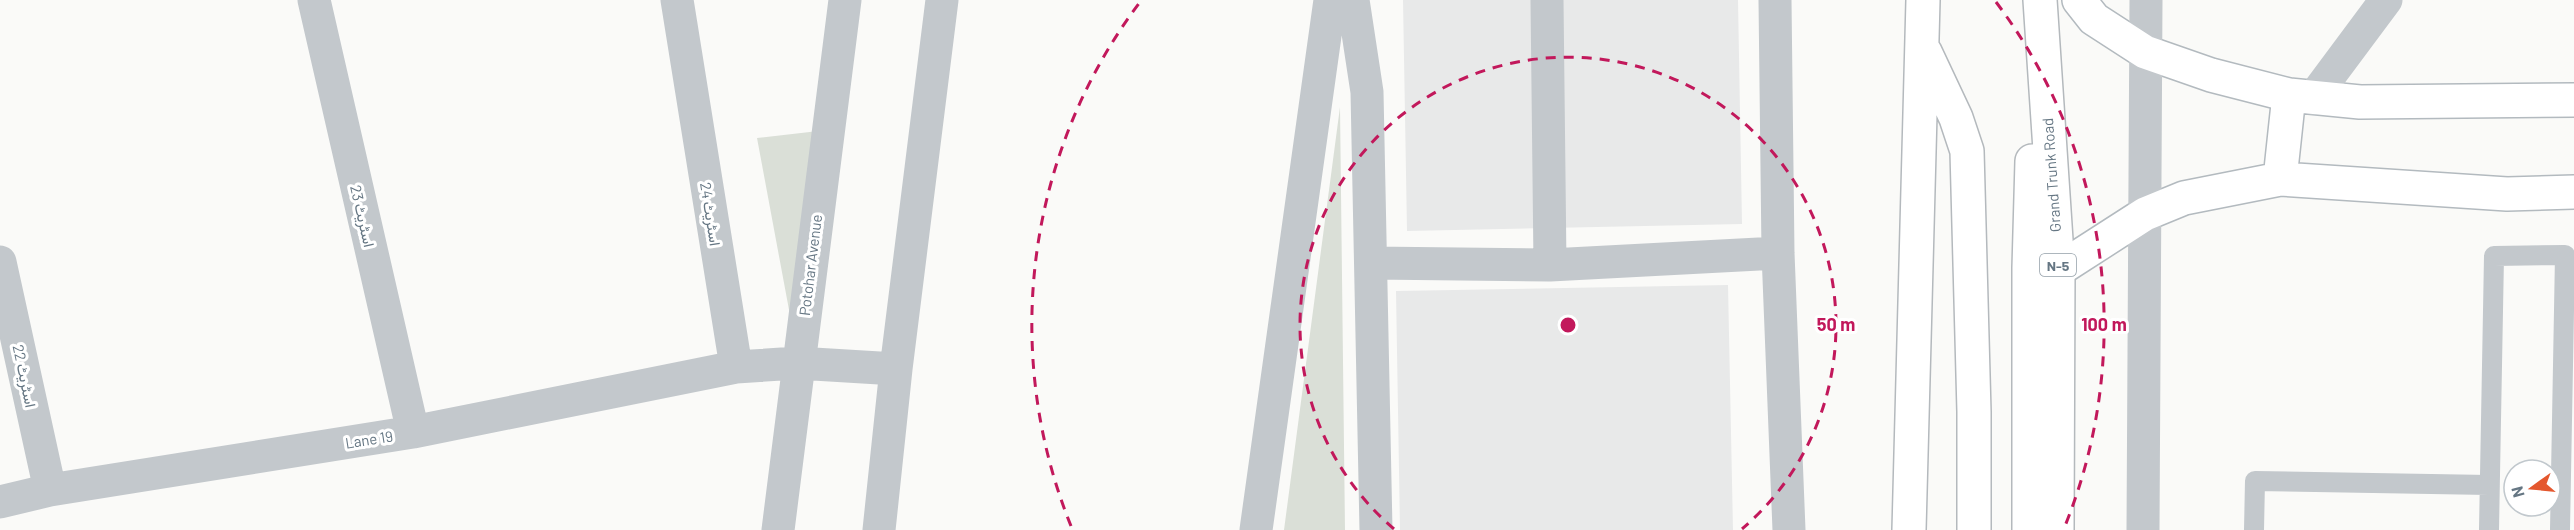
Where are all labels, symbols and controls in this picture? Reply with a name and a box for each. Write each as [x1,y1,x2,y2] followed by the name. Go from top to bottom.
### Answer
[2038,117,2064,233] street label: Grand Trunk Road
[696,181,725,247] street label: اسٹریٹ 24
[346,183,379,249] street label: اسٹریٹ 23
[795,213,825,317] street label: Potohar Avenue
[2040,254,2076,276] road number: N-5
[1817,313,1855,335] text: 50 m
[2081,313,2127,335] text: 100 m
[1558,315,1578,335] centre of rings
[9,343,40,409] street label: اسٹریٹ 22
[344,426,394,452] street label: Lane 19
[2502,458,2562,518] north arrow
[2506,484,2528,500] text: N

